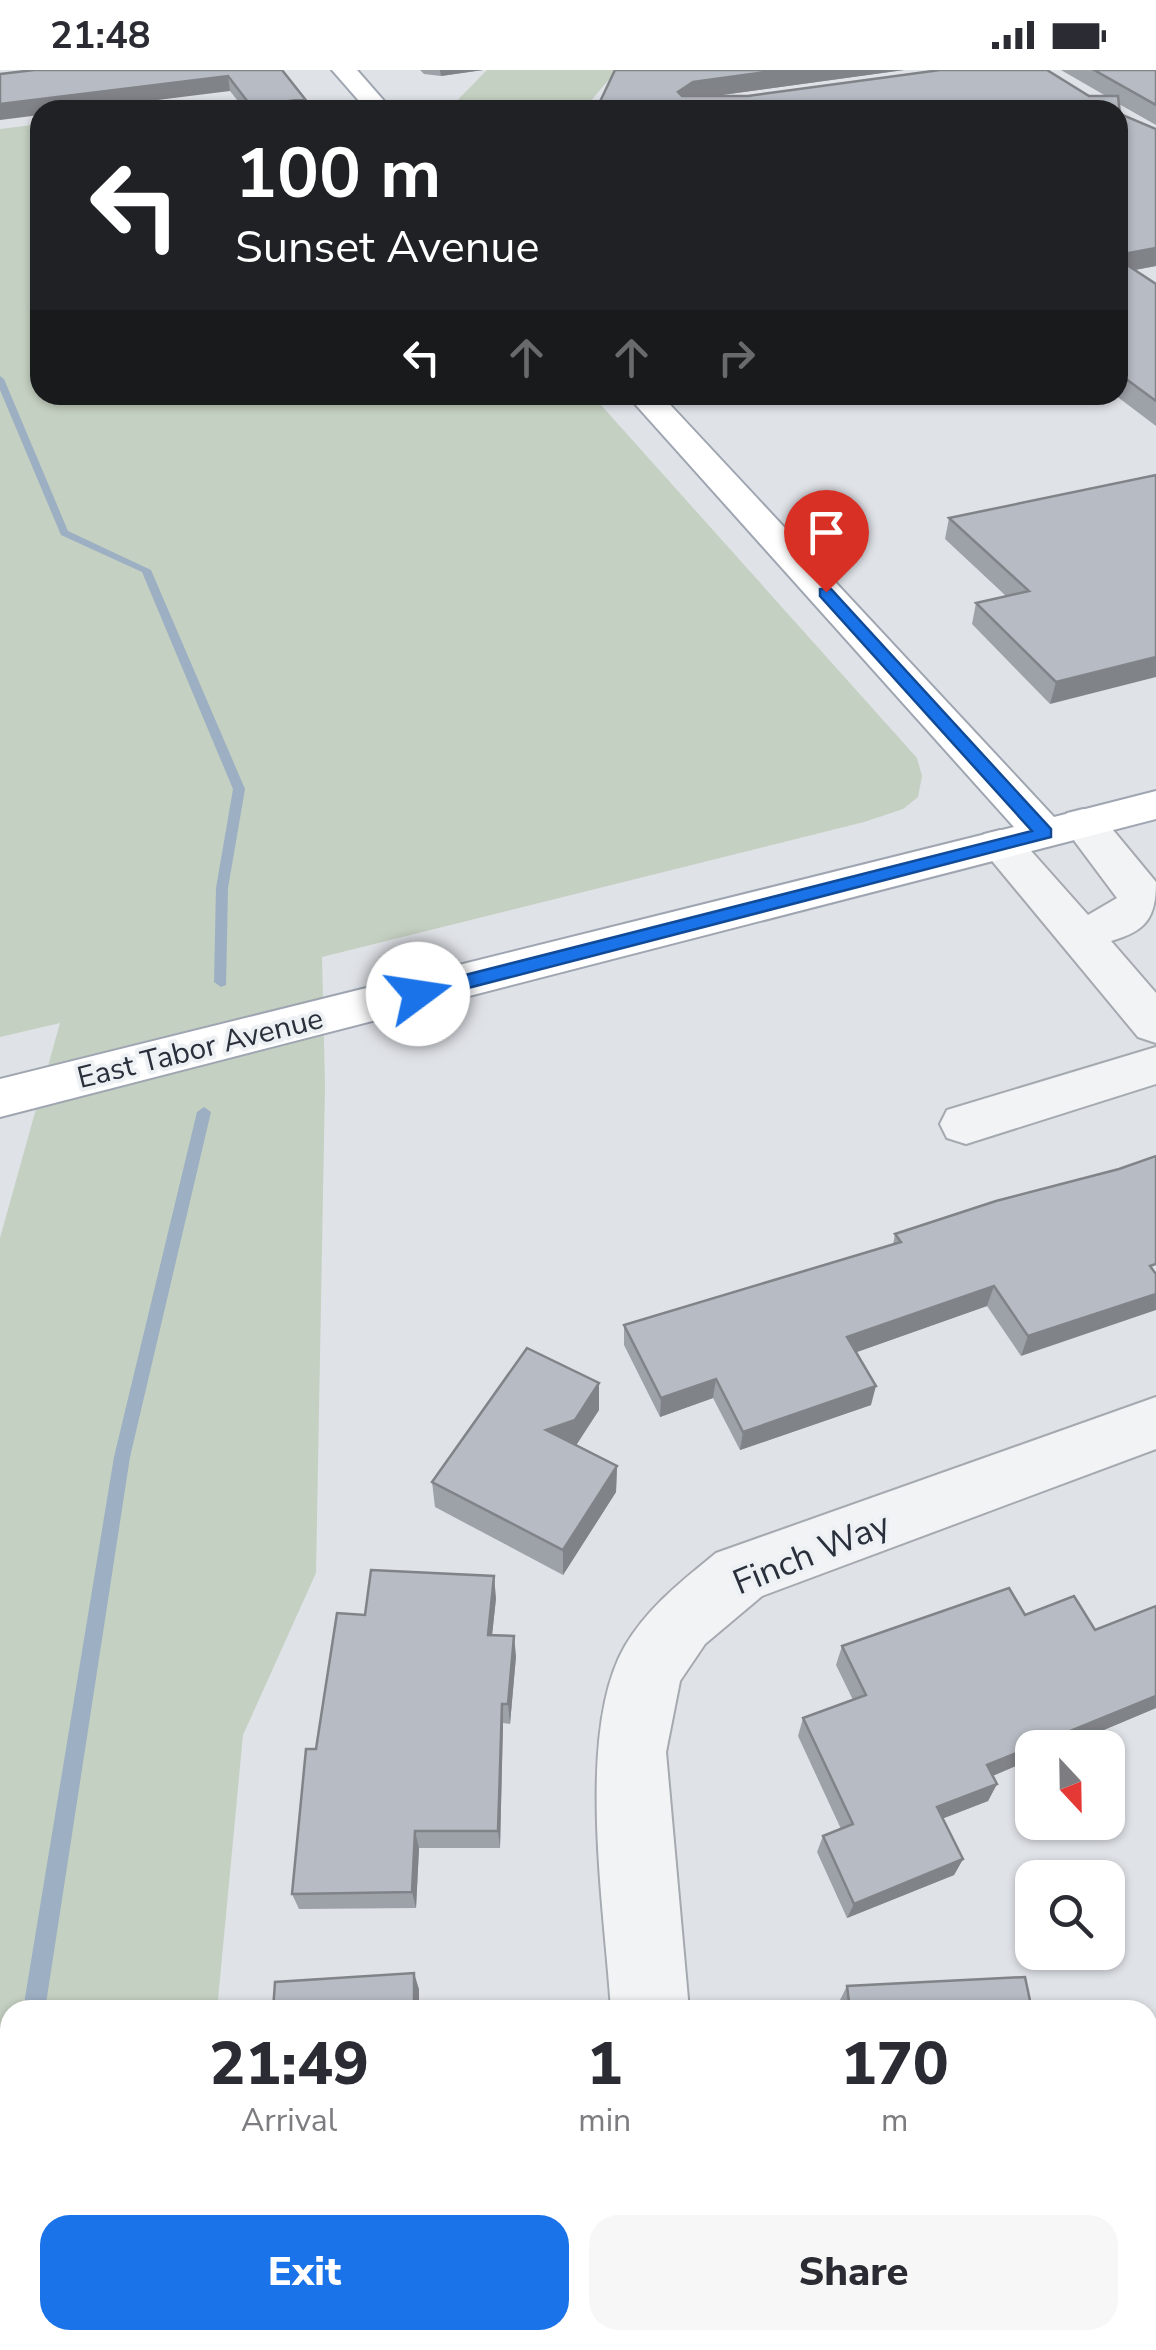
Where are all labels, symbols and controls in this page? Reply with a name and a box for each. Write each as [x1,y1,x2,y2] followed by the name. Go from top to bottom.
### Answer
[50,10,151,61] text: 21:48
[235,126,441,222] text: 100 m
[70,140,200,270] icon: left
[235,217,540,278] text: Sunset Avenue
[394,330,449,385] icon: left
[499,330,554,385] icon: ahead
[604,330,659,385] icon: ahead
[709,330,764,385] icon: right
[784,490,869,593] pin
[799,505,854,560] icon: arrive
[366,942,470,1046] position arrow
[73,998,327,1099] street label: East Tabor Avenue
[726,1501,897,1606] street label: Finch Way
[1015,1730,1125,1840] north arrow
[1015,1730,1125,1970] map controls
[1015,1860,1125,1970] button: search
[209,2023,369,2105] text: 21:49
[587,2023,623,2105] text: 1
[841,2023,949,2105] text: 170
[241,2099,337,2142] text: Arrival
[578,2099,631,2142] text: min
[881,2099,908,2142] text: m
[40,2215,569,2330] button: Exit
[589,2215,1118,2330] button: Share

